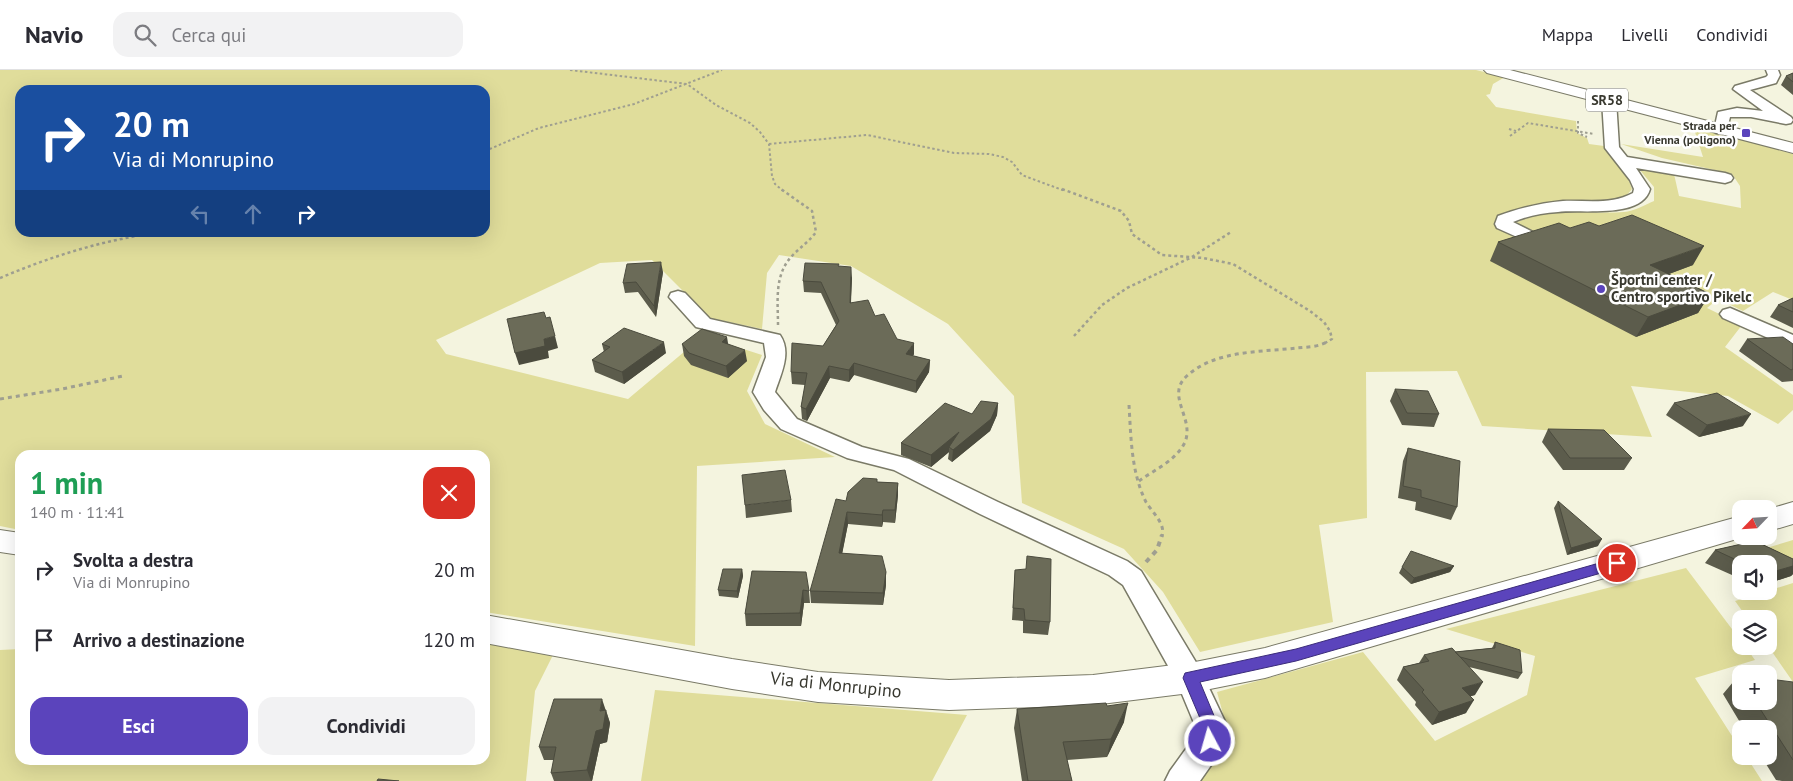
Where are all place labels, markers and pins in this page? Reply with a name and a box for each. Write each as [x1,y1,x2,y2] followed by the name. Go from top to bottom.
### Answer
[1643,118,1737,147] place label: Strada per Vienna (poligono)
[1740,127,1752,139] marker: Strada per Vienna (poligono)
[1611,270,1752,306] place label: Športni center / Centro sportivo Pikelc
[1595,283,1607,295] marker: Športni center / Centro sportivo Pikelc
[1596,542,1638,584] pin

